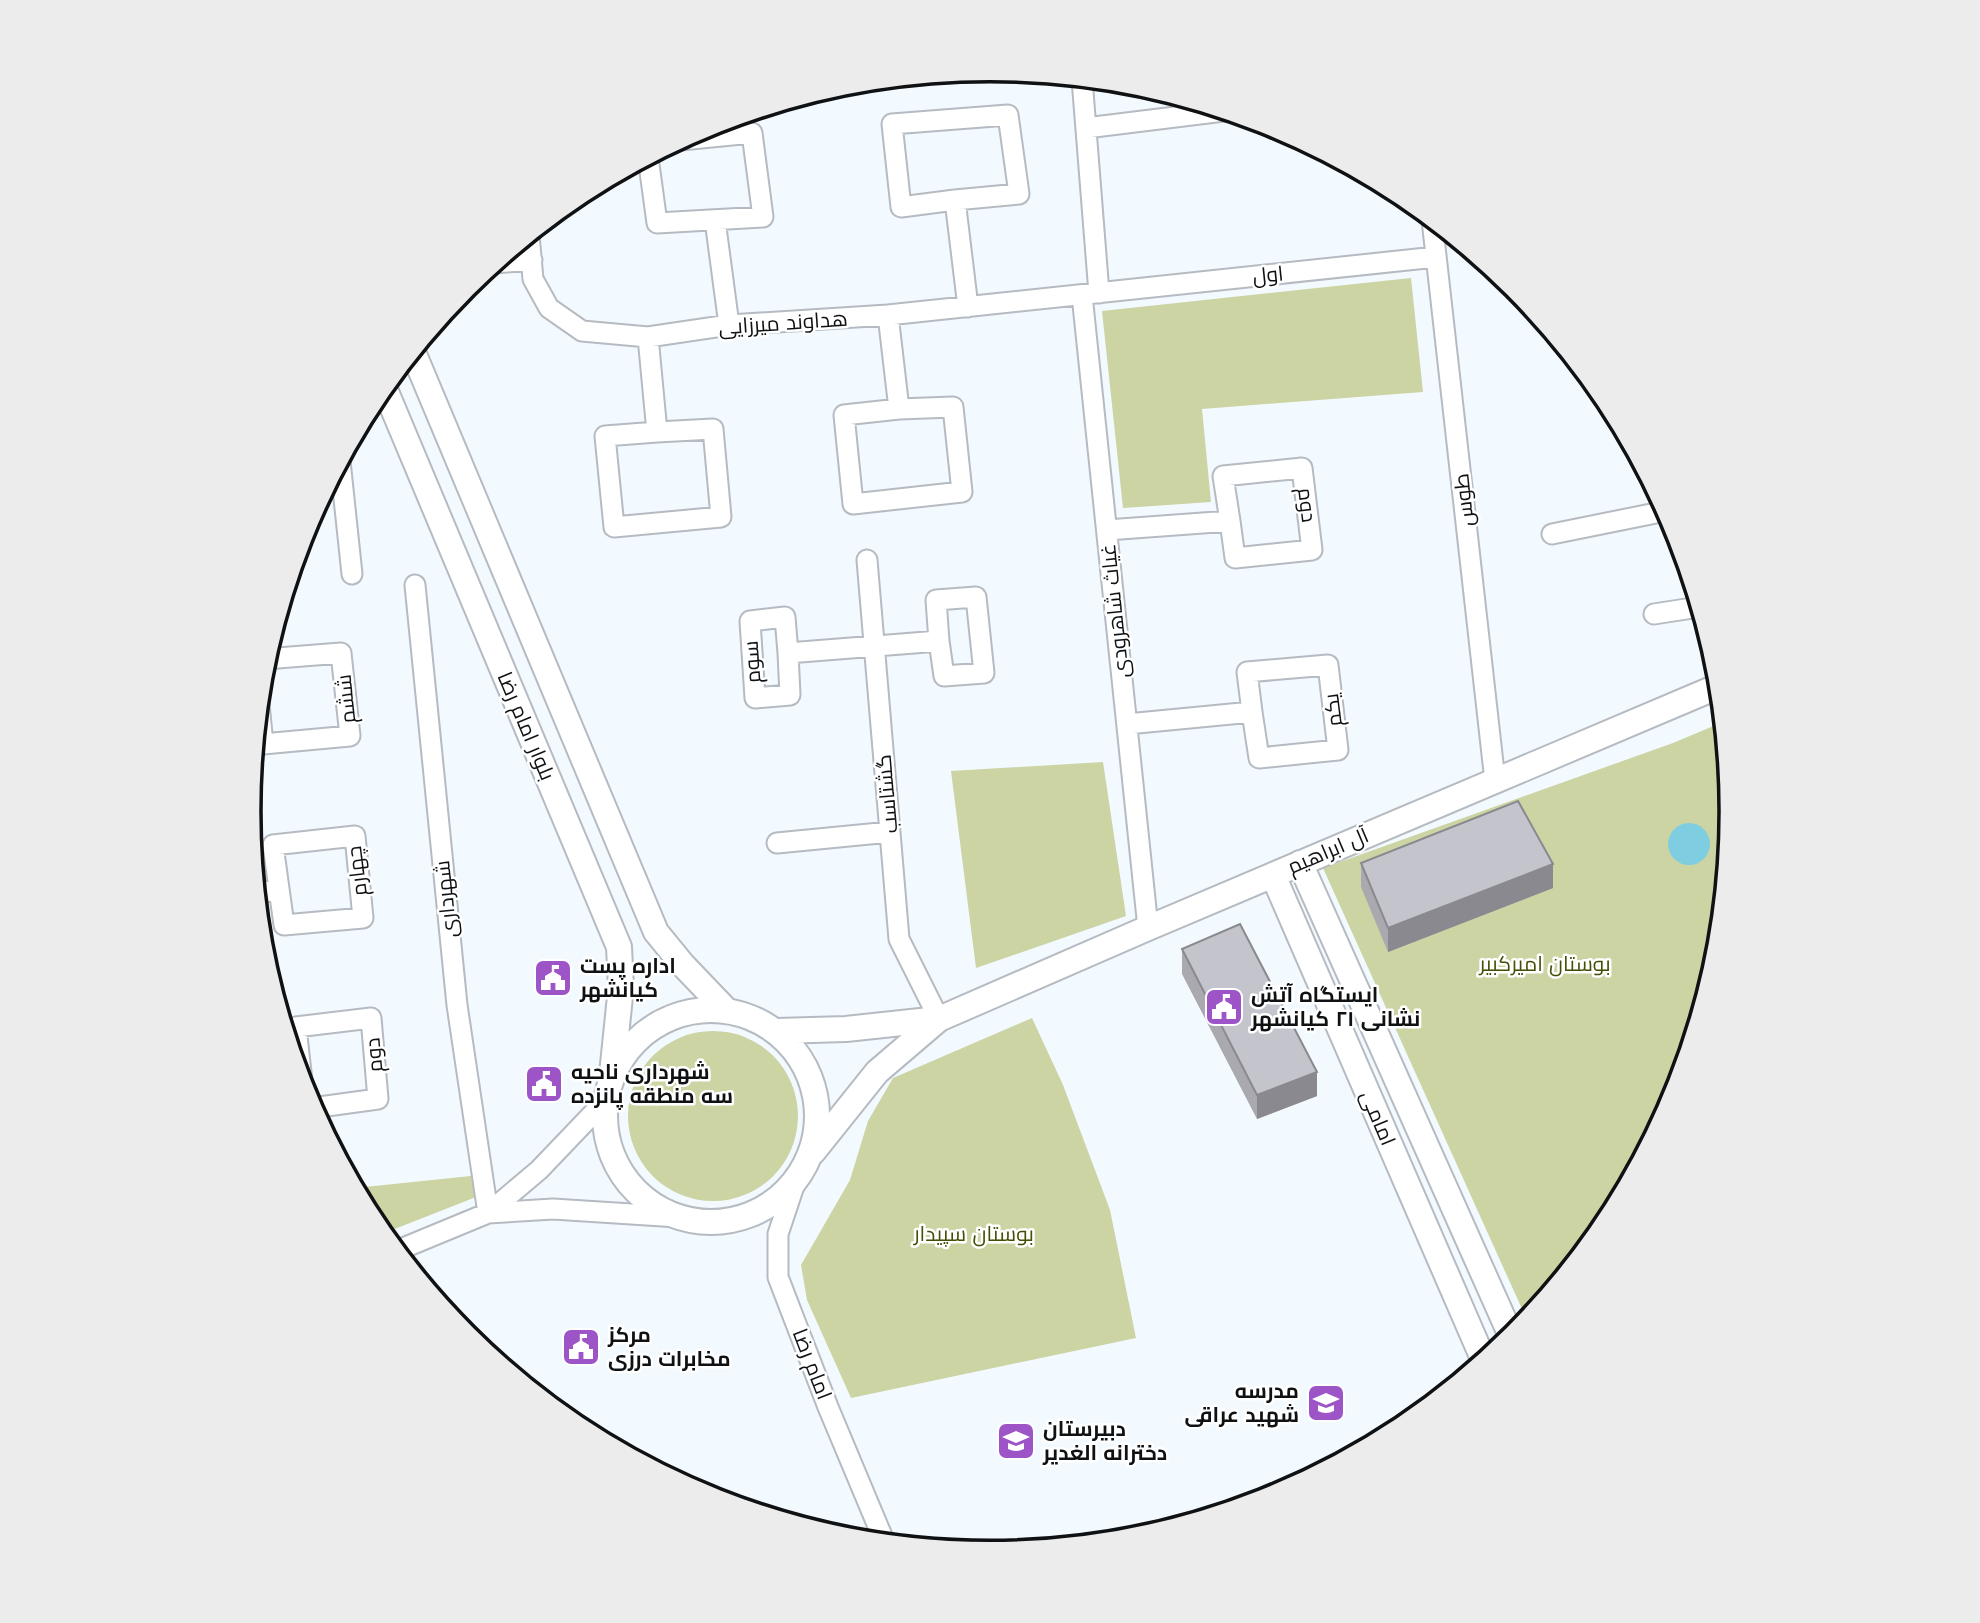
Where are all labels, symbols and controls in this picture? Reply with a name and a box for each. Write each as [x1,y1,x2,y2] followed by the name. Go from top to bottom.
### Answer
[1251,258,1285,292] street label: اول
[717,304,849,342] street label: هداوند میرزایی
[1446,472,1482,528] street label: طوس
[1290,486,1324,524] street label: دوم
[1093,542,1137,680] street label: غیاث شاهرودی
[736,640,768,684] street label: سوم
[490,667,562,785] street label: بلوار امام رضا
[329,673,363,725] street label: ششم
[1316,691,1350,728] street label: یکم
[869,753,905,835] street label: گشتاسب
[1283,820,1374,882] street label: آل ابراهیم
[339,844,375,898] street label: چهارم
[427,859,465,939] street label: شهرداری
[1478,949,1611,979] park label: بوستان امیرکبیر
[579,951,676,1005] place label: اداره پست کیانشهر
[532,957,574,999] public building icon: اداره پست کیانشهر
[1250,980,1420,1034] place label: ایستگاه آتش نشانی ۲۱ کیانشهر
[1203,986,1245,1028] public building icon: ایستگاه آتش نشانی ۲۱ کیانشهر
[358,1036,390,1074] street label: دوم
[571,1057,733,1111] place label: شهرداری ناحیه سه منطقه پانزده
[523,1063,565,1105] public building icon: شهرداری ناحیه سه منطقه پانزده
[1353,1086,1403,1150] street label: امامی
[913,1219,1034,1249] park label: بوستان سپیدار
[607,1320,731,1374] place label: مرکز مخابرات درزی
[785,1324,839,1404] street label: امام رضا
[560,1326,602,1368] public building icon: مرکز مخابرات درزی
[1184,1376,1299,1430] place label: مدرسه شهید عراقی
[1305,1382,1347,1424] school or university icon: مدرسه شهید عراقی
[1042,1414,1167,1468] place label: دبیرستان دخترانه الغدیر
[995,1420,1037,1462] school or university icon: دبیرستان دخترانه الغدیر

